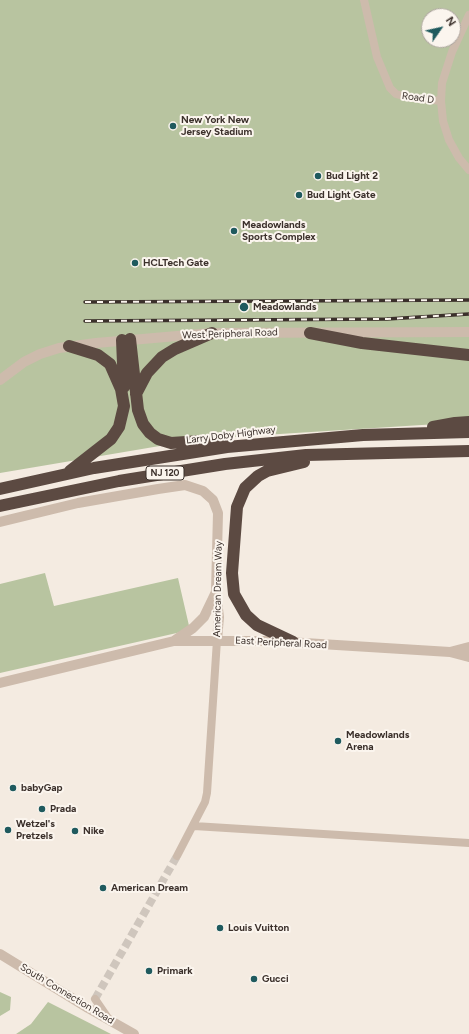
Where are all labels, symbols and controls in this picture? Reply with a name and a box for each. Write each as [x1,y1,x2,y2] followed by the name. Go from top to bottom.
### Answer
[421,8,461,48] north arrow
[443,14,458,29] text: N
[401,90,435,106] street label: Road D
[181,114,252,138] place label: New York New Jersey Stadium
[168,121,178,131] marker: New York New Jersey Stadium
[326,170,378,182] place label: Bud Light 2
[313,171,323,181] marker: Bud Light 2
[307,189,375,201] place label: Bud Light Gate
[294,190,304,200] marker: Bud Light Gate
[242,219,316,242] place label: Meadowlands Sports Complex
[229,226,239,236] marker: Meadowlands Sports Complex
[143,257,209,269] place label: HCLTech Gate
[130,258,140,268] marker: HCLTech Gate
[238,301,250,313] marker: Meadowlands
[253,301,316,313] place label: Meadowlands
[182,326,278,342] street label: West Peripheral Road
[186,424,276,446] street label: Larry Doby Highway
[146,466,184,480] road number: NJ 120
[211,541,225,637] street label: American Dream Way
[235,635,327,651] street label: East Peripheral Road
[346,729,409,752] place label: Meadowlands Arena
[333,736,343,746] marker: Meadowlands Arena
[21,782,63,794] place label: babyGap
[8,783,18,793] marker: babyGap
[50,803,76,815] place label: Prada
[37,804,47,814] marker: Prada
[16,818,55,842] place label: Wetzel's Pretzels
[3,825,13,835] marker: Wetzel's Pretzels
[83,825,104,837] place label: Nike
[70,826,80,836] marker: Nike
[111,882,188,894] place label: American Dream
[98,883,108,893] marker: American Dream
[228,922,289,934] place label: Louis Vuitton
[215,923,225,933] marker: Louis Vuitton
[18,961,116,1027] street label: South Connection Road
[157,965,193,977] place label: Primark
[144,966,154,976] marker: Primark
[262,973,289,985] place label: Gucci
[249,974,259,984] marker: Gucci

